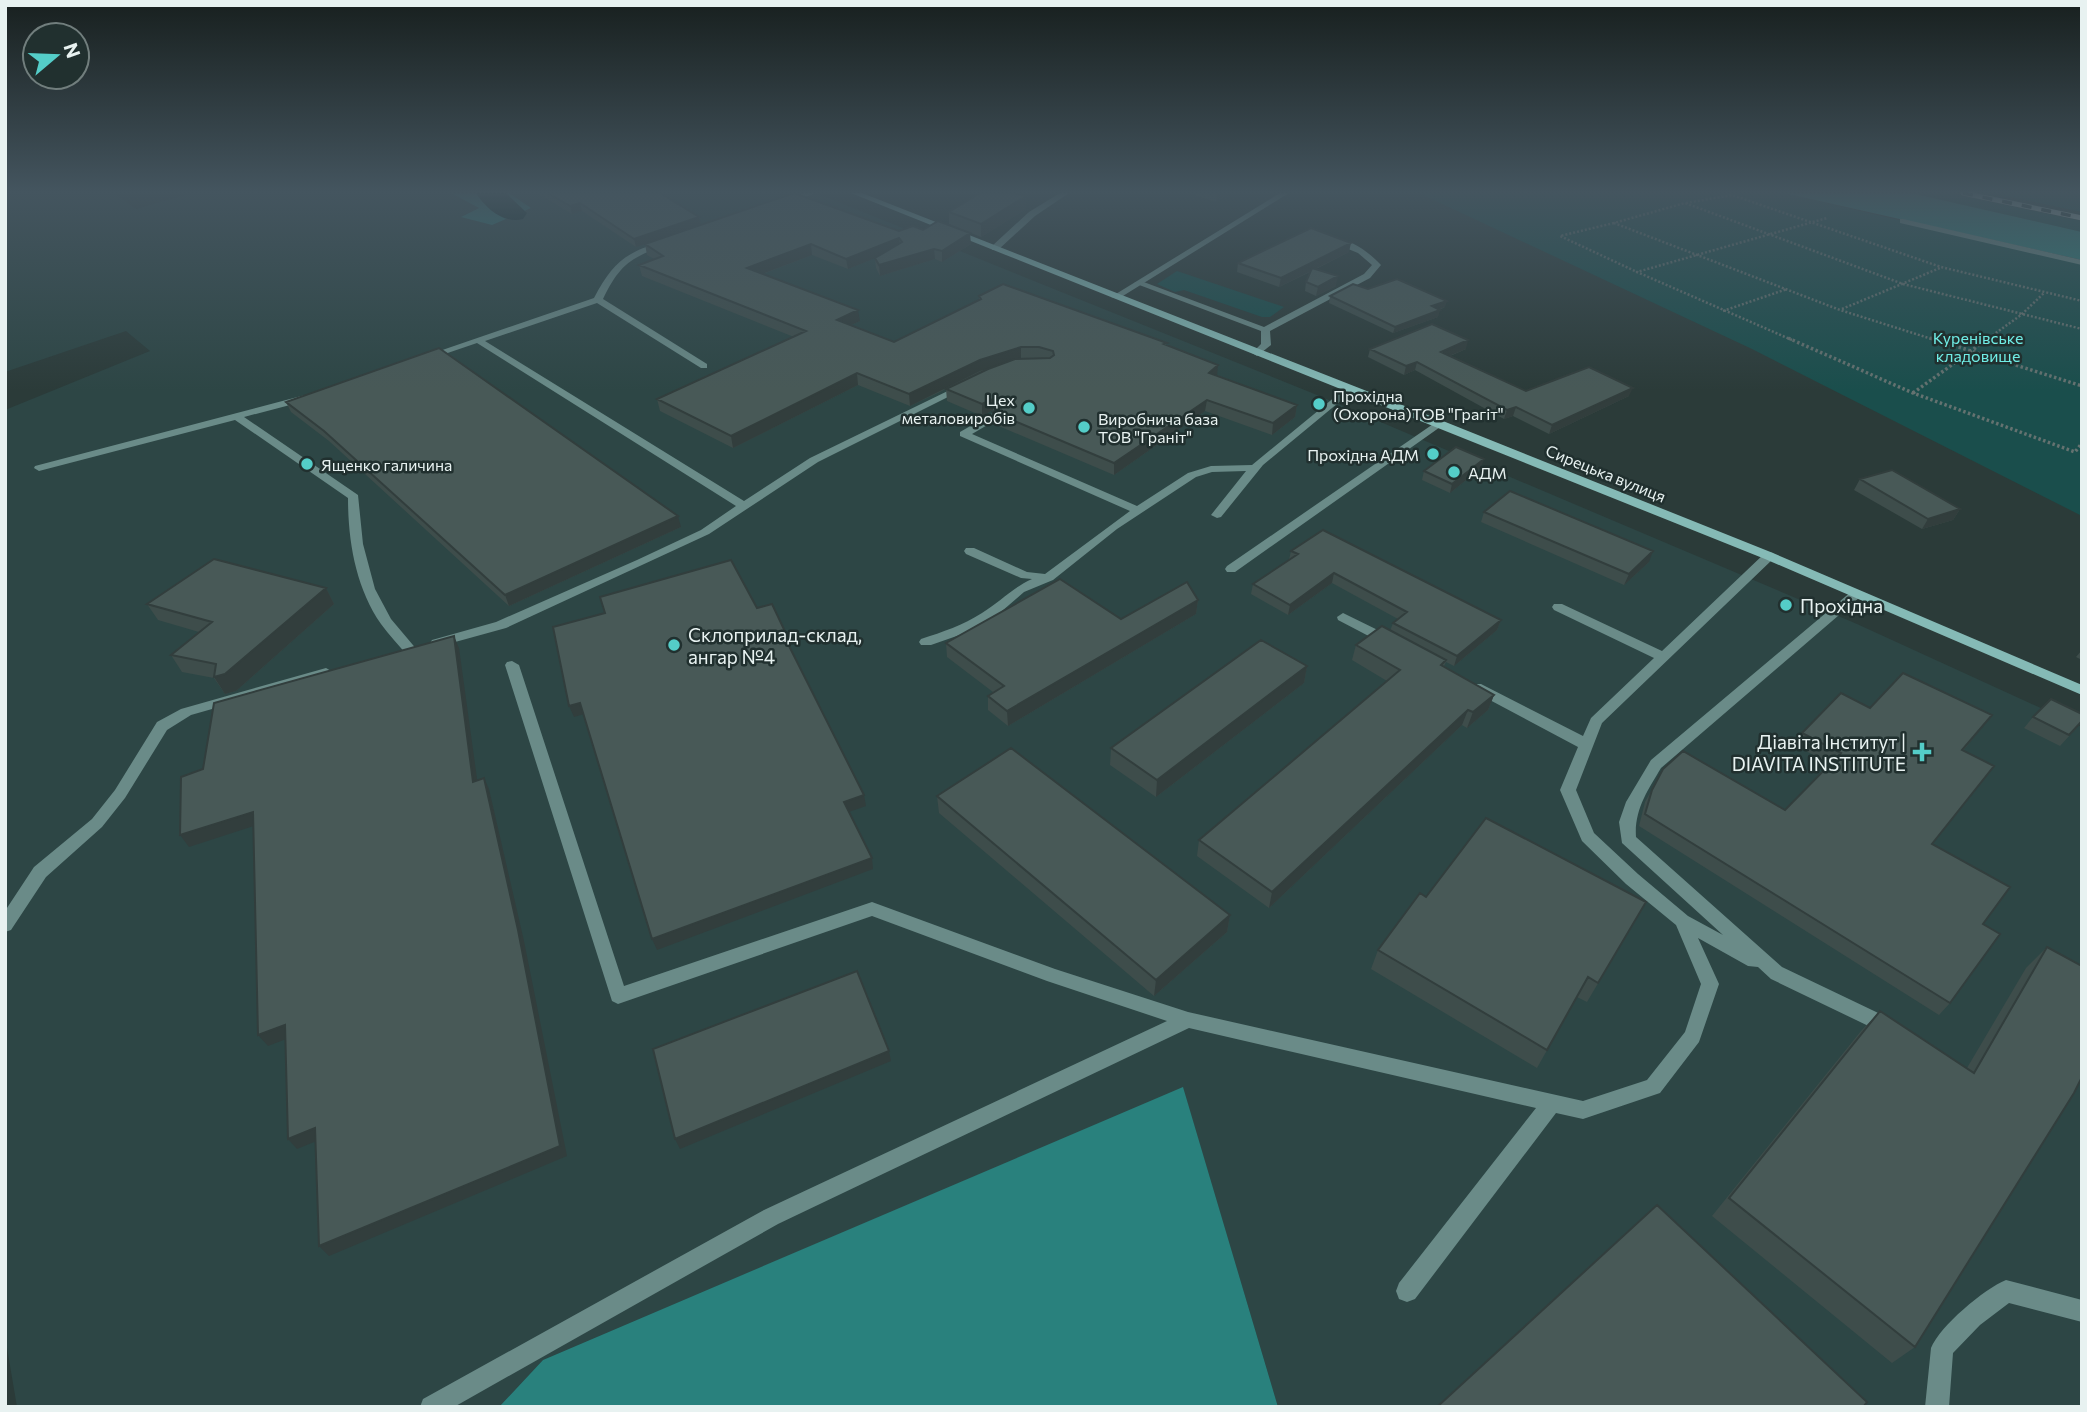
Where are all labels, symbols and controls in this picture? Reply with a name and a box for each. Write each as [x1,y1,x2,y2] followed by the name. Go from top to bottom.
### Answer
[21,21,91,91] north arrow
[59,40,86,61] text: N
[1933,328,2023,365] park label: Куренівське кладовище
[1333,386,1504,423] place label: Прохідна (Охорона)ТОВ "Грагіт"
[902,390,1015,427] place label: Цех металовиробів
[1311,396,1327,412] marker: Прохідна (Охорона)ТОВ "Грагіт"
[1021,400,1037,416] marker: Цех металовиробів
[1098,409,1218,446] place label: Виробнича база ТОВ "Граніт"
[1076,419,1092,435] marker: Виробнича база ТОВ "Граніт"
[1543,440,1669,506] street label: Сирецька вулиця
[1307,445,1419,464] place label: Прохідна АДМ
[1425,446,1441,462] marker: Прохідна АДМ
[321,455,452,474] place label: Ященко галичина
[299,456,315,472] marker: Ященко галичина
[1468,463,1507,482] place label: АДМ
[1446,464,1462,480] marker: АДМ
[1800,594,1883,617] place label: Прохідна
[1778,597,1794,613] marker: Прохідна
[688,623,862,668] place label: Склоприлад-склад, ангар №4
[666,637,682,653] marker: Склоприлад-склад, ангар №4
[1732,730,1906,775] place label: Діавіта Інститут | DIAVITA INSTITUTE
[1912,742,1932,762] marker: Діавіта Інститут | DIAVITA INSTITUTE

